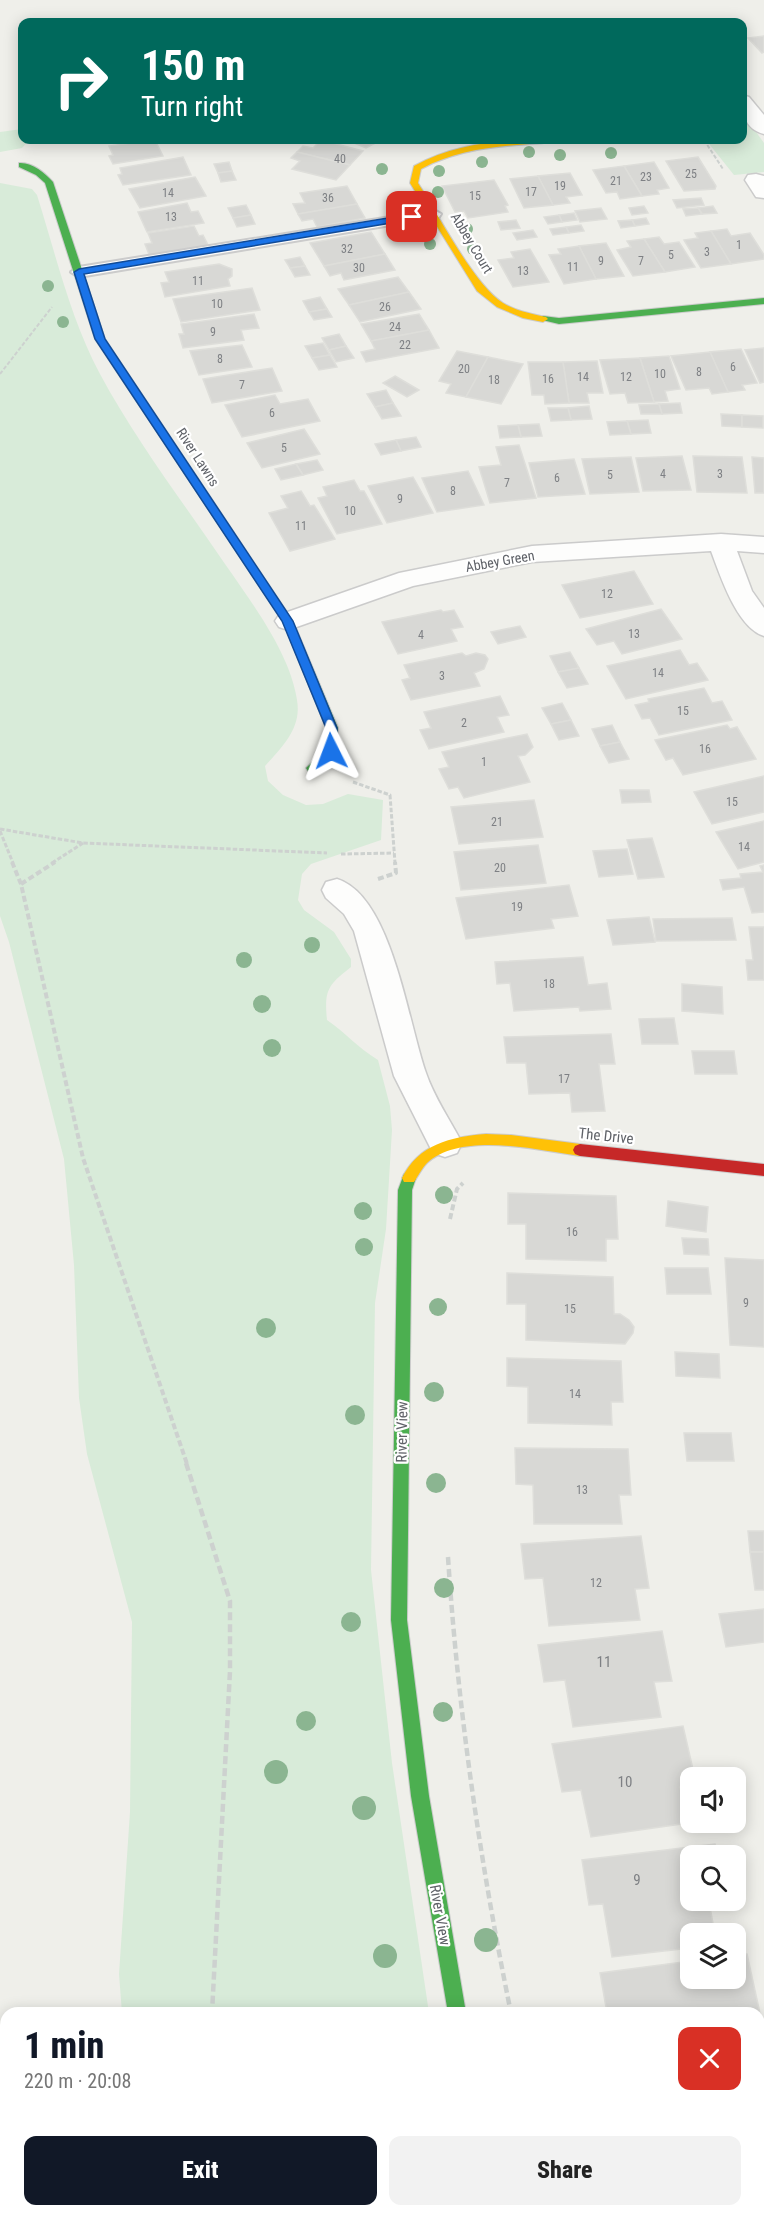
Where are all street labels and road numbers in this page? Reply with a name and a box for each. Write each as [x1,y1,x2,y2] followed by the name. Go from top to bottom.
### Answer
[448,210,496,276] street label: Abbey Court
[173,425,223,489] street label: River Lawns
[464,547,536,575] street label: Abbey Green
[577,1124,635,1148] street label: The Drive
[392,1401,412,1463] street label: River View
[426,1883,454,1947] street label: River View

